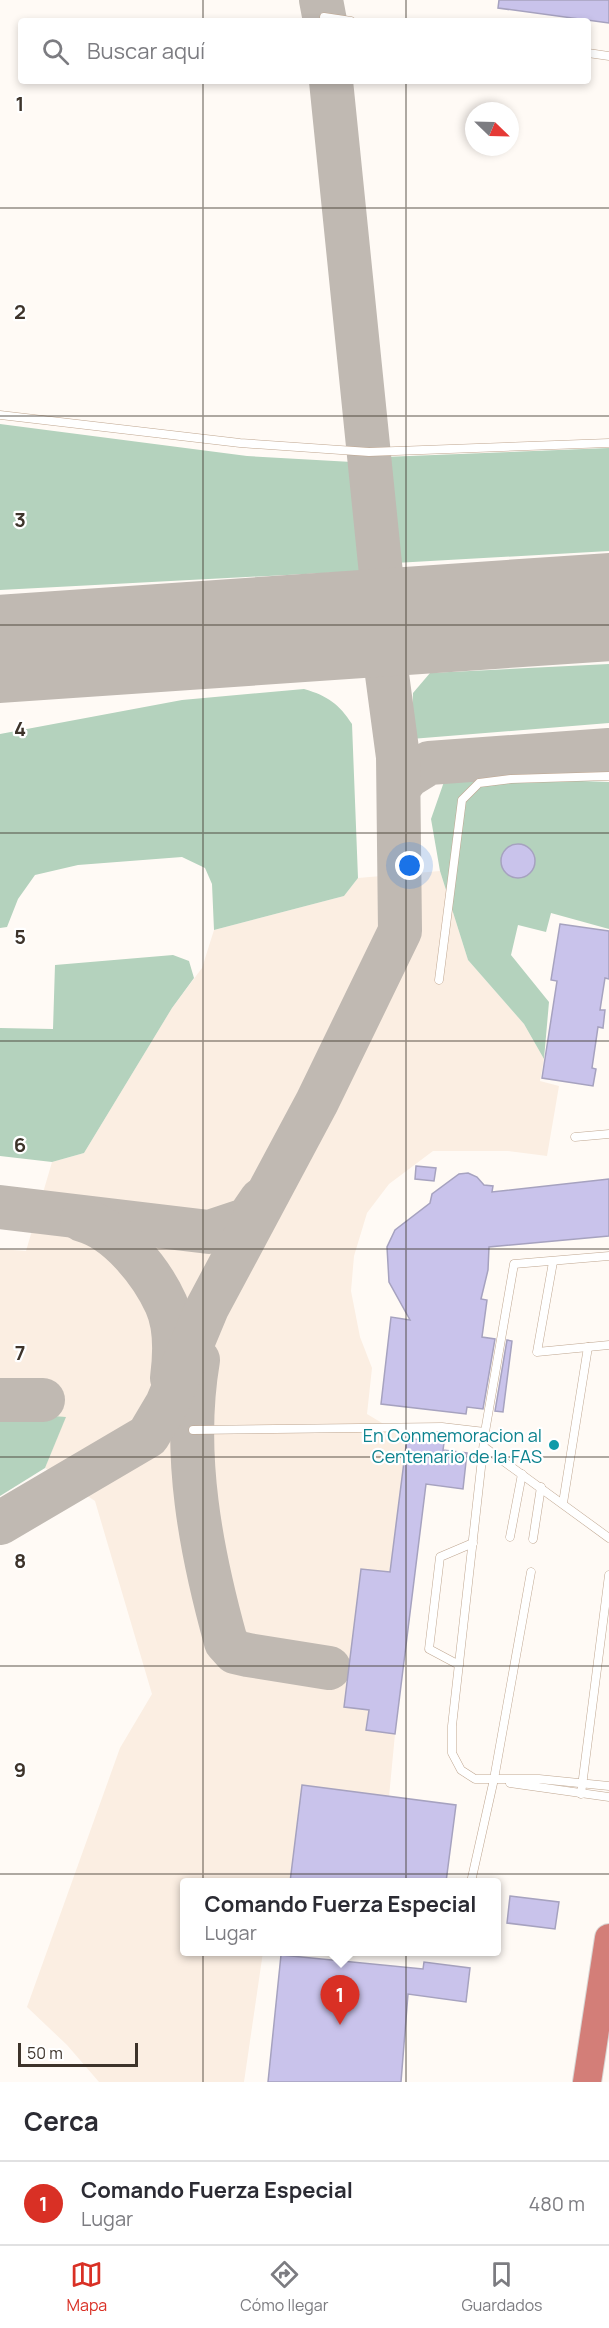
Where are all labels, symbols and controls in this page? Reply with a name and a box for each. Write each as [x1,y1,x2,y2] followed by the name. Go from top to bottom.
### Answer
[18,18,591,84] search box
[39,35,72,68] icon: search
[87,36,205,66] text: Buscar aquí
[16,90,24,117] text: 1
[465,102,519,156] north arrow
[14,298,26,325] text: 2
[14,506,26,533] text: 3
[14,715,26,742] text: 4
[395,851,424,880] your location
[14,923,26,950] text: 5
[14,1131,26,1158] text: 6
[15,1339,25,1366] text: 7
[363,1423,542,1468] place label: En Conmemoracion al Centenario de la FAS
[547,1438,561,1452] marker: En Conmemoracion al Centenario de la FAS
[14,1547,26,1574] text: 8
[14,1756,26,1783] text: 9
[180,1878,501,1956] popup
[205,1889,476,1919] text: Comando Fuerza Especial
[205,1919,257,1946] text: Lugar
[320,1976,360,2025] pin: 1
[18,2040,138,2068] scale bar
[27,2042,63,2064] text: 50 m
[24,2103,99,2139] text: Cerca
[81,2175,353,2205] text: Comando Fuerza Especial
[39,2190,48,2217] text: 1
[528,2190,585,2217] text: 480 m
[81,2205,133,2232] text: Lugar
[67,2258,107,2316] tab: Mapa
[240,2258,328,2316] tab: Cómo llegar
[462,2258,542,2316] tab: Guardados

